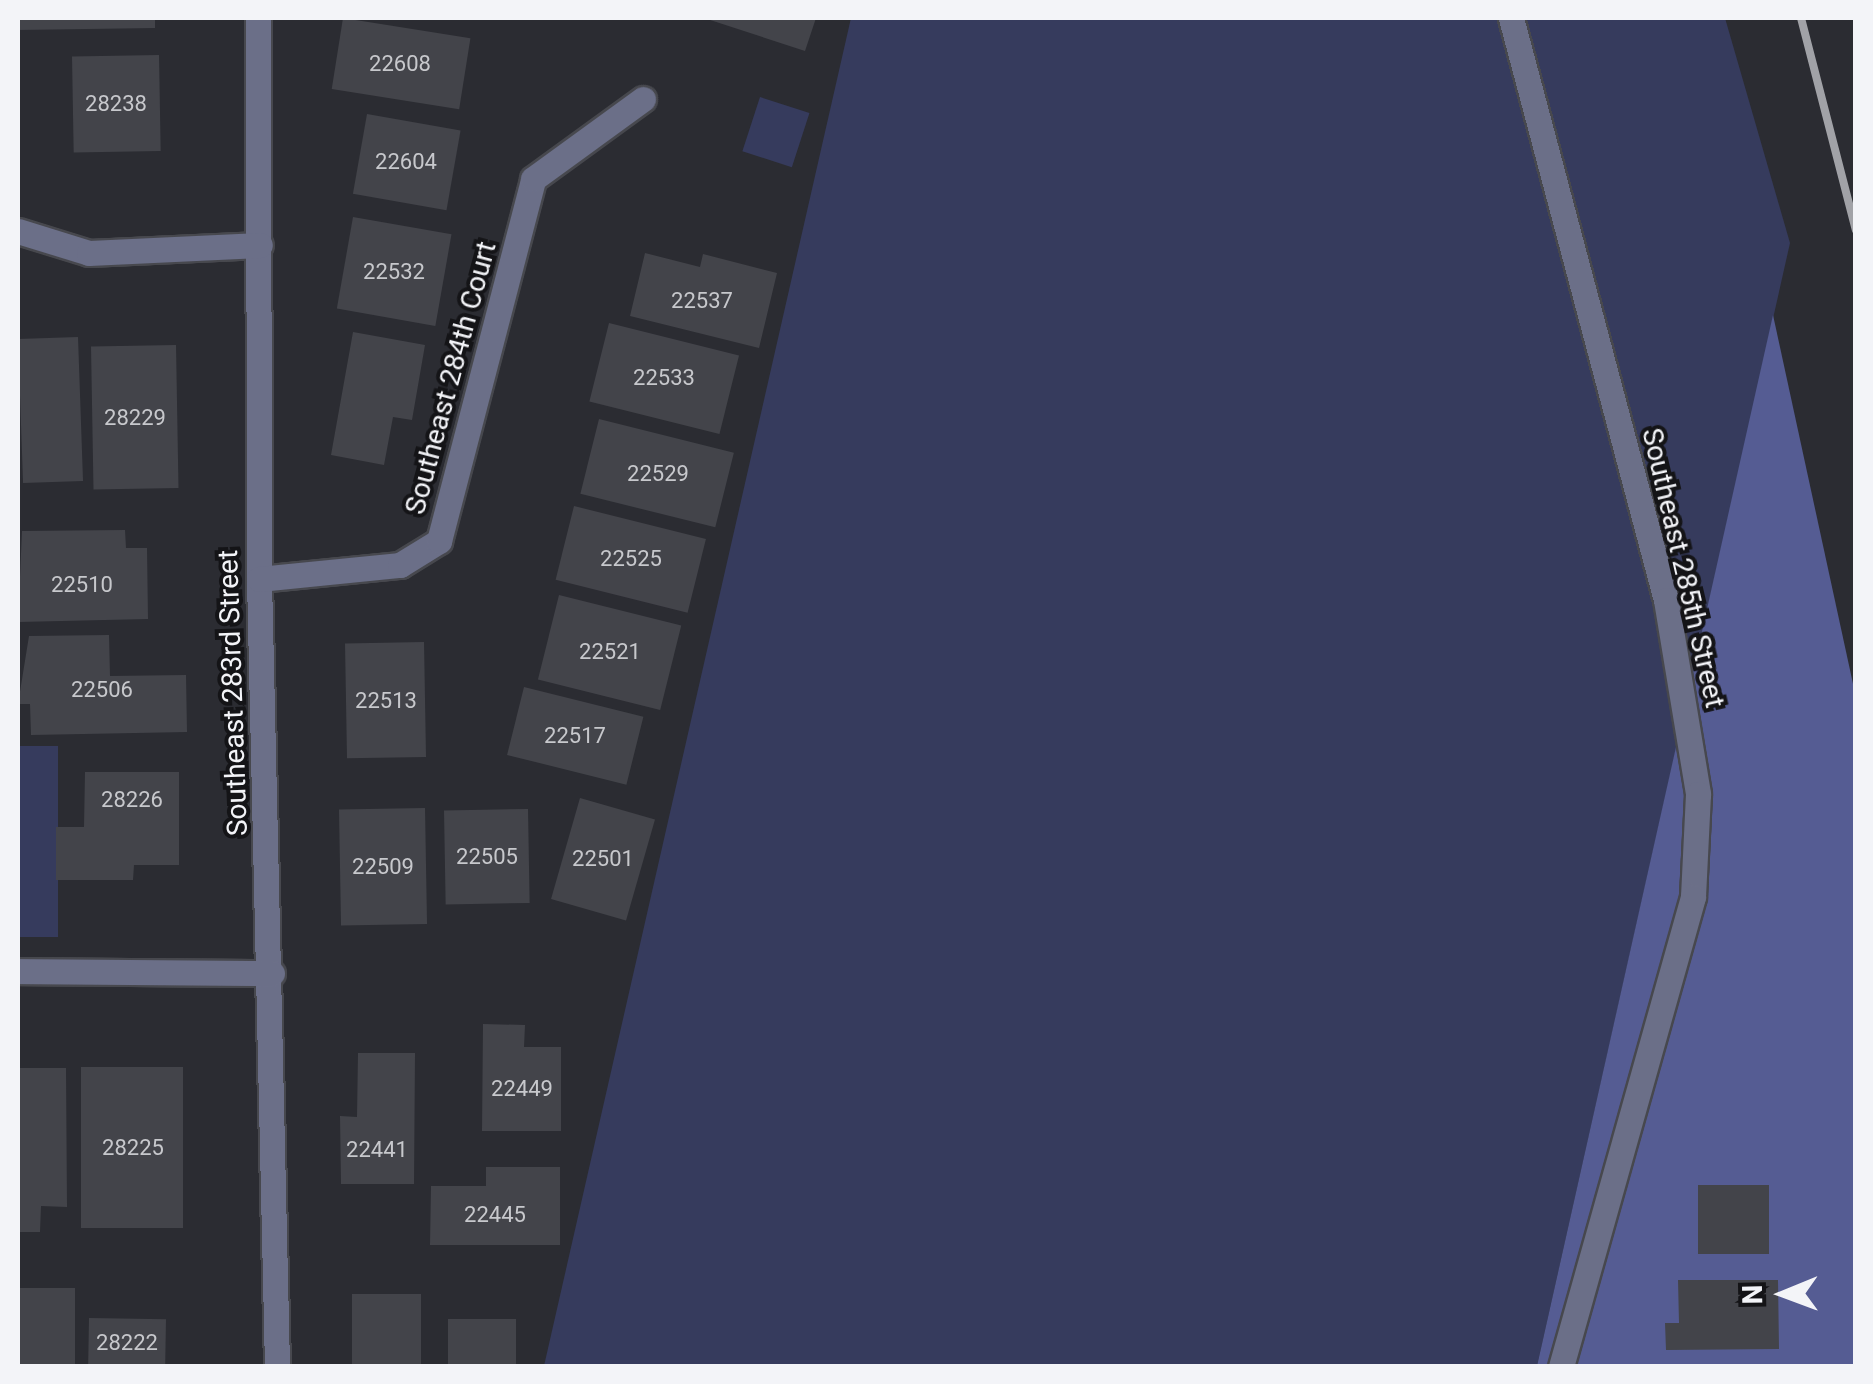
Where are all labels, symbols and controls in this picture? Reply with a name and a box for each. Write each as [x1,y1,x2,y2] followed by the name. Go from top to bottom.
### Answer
[369,51,431,77] house number: 22608
[85,91,147,117] house number: 28238
[375,149,437,175] house number: 22604
[398,238,504,518] street label: Southeast 284th Court
[363,259,425,285] house number: 22532
[671,288,733,314] house number: 22537
[633,365,695,391] house number: 22533
[104,405,166,431] house number: 28229
[1634,425,1732,711] street label: Southeast 285th Street
[627,461,689,487] house number: 22529
[600,546,662,572] house number: 22525
[211,549,255,837] street label: Southeast 283rd Street
[51,572,113,598] house number: 22510
[579,639,641,665] house number: 22521
[71,677,133,703] house number: 22506
[355,688,417,714] house number: 22513
[544,723,606,749] house number: 22517
[101,787,163,813] house number: 28226
[456,844,518,870] house number: 22505
[572,846,634,872] house number: 22501
[352,854,414,880] house number: 22509
[491,1076,553,1102] house number: 22449
[102,1135,164,1161] house number: 28225
[346,1137,408,1163] house number: 22441
[464,1202,526,1228] house number: 22445
[1733,1244,1833,1344] north arrow
[1736,1284,1769,1305] text: N
[96,1330,158,1356] house number: 28222

